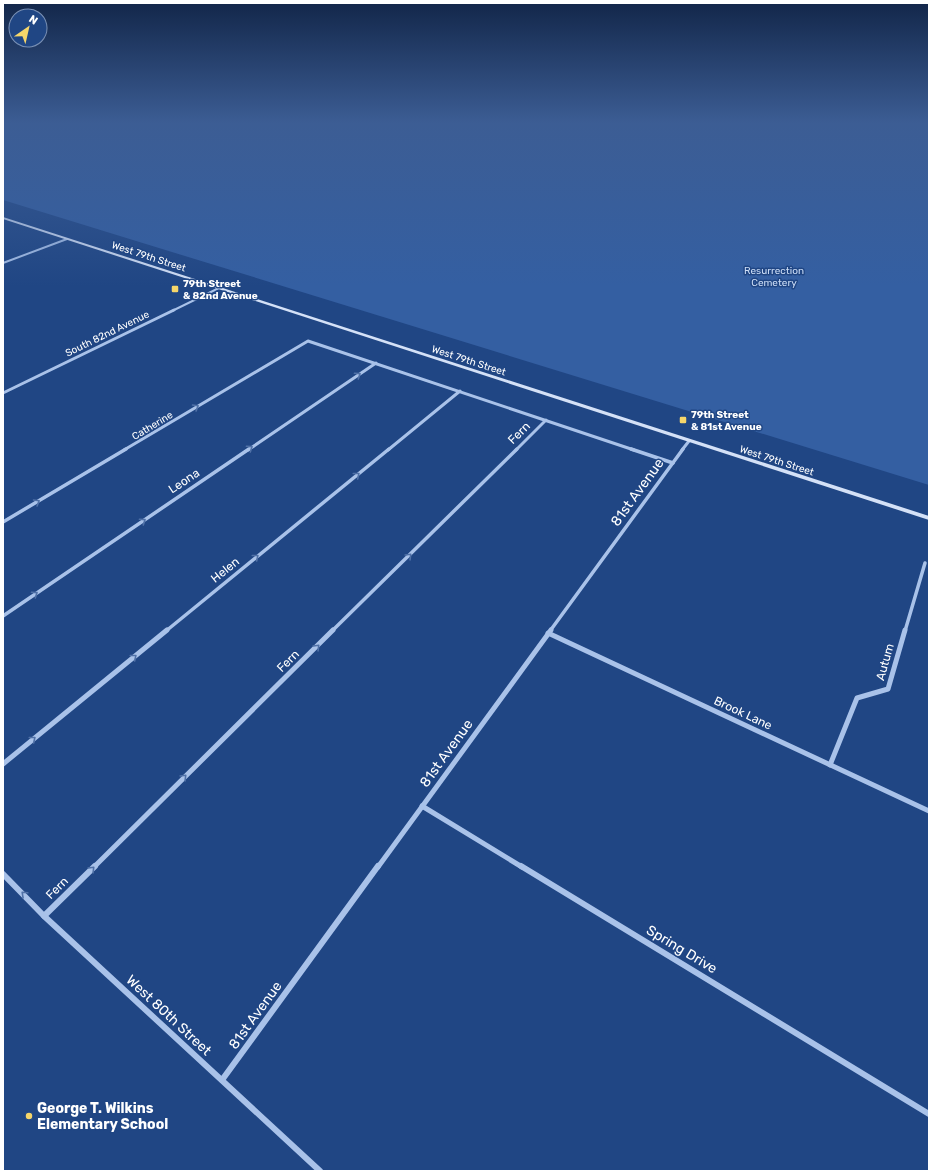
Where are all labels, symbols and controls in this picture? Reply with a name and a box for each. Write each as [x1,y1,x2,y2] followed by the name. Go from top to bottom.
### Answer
[8,8,48,48] north arrow
[26,13,40,28] text: N
[110,239,187,275] street label: West 79th Street
[744,265,804,289] park label: Resurrection Cemetery
[183,278,258,302] place label: 79th Street & 82nd Avenue
[170,284,180,294] marker: 79th Street & 82nd Avenue
[64,308,152,359] street label: South 82nd Avenue
[430,343,507,379] street label: West 79th Street
[354,372,361,380] one-way arrow
[192,405,199,412] one-way arrow
[130,409,175,443] street label: Catherine
[691,409,762,433] place label: 79th Street & 81st Avenue
[678,415,688,425] marker: 79th Street & 81st Avenue
[505,419,533,447] street label: Fern
[738,443,815,479] street label: West 79th Street
[246,446,253,453] one-way arrow
[607,455,668,529] street label: 81st Avenue
[166,466,202,496] street label: Leona
[352,472,360,479] one-way arrow
[33,500,40,507] one-way arrow
[139,518,146,526] one-way arrow
[404,553,412,560] one-way arrow
[208,554,242,586] street label: Helen
[252,555,259,562] one-way arrow
[31,591,38,599] one-way arrow
[873,642,897,682] street label: Autum
[312,644,320,652] one-way arrow
[274,647,302,675] street label: Fern
[129,655,137,662] one-way arrow
[712,693,775,733] street label: Brook Lane
[416,716,477,790] street label: 81st Avenue
[29,737,36,744] one-way arrow
[179,774,187,782] one-way arrow
[87,866,95,873] one-way arrow
[43,874,71,902] street label: Fern
[21,891,29,899] one-way arrow
[643,922,720,977] street label: Spring Drive
[122,971,215,1060] street label: West 80th Street
[225,978,286,1052] street label: 81st Avenue
[37,1100,168,1133] place label: George T. Wilkins Elementary School
[24,1111,34,1121] marker: George T. Wilkins Elementary School

